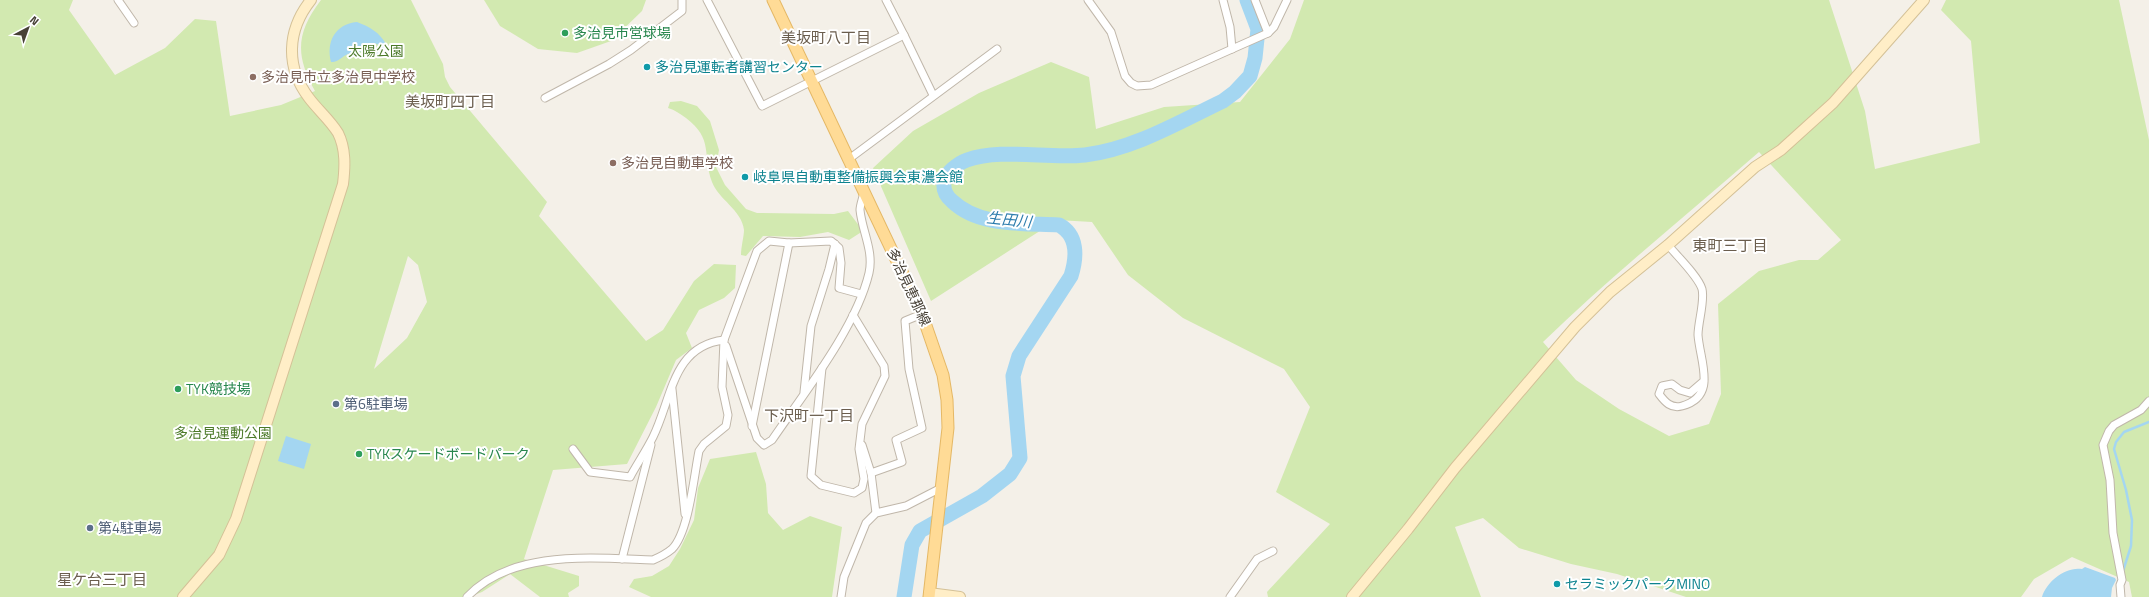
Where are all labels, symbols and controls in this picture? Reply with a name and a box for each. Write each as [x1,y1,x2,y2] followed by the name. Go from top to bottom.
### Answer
[8,8,48,48] north arrow
[26,12,43,29] text: N
[573,22,671,43] place label: 多治見市営球場
[781,26,871,49] district label: 美坂町八丁目
[560,28,570,38] marker: 多治見市営球場
[348,40,404,61] park label: 太陽公園
[655,56,823,77] place label: 多治見運転者講習センター
[642,62,652,72] marker: 多治見運転者講習センター
[261,66,415,87] place label: 多治見市立多治見中学校
[248,72,258,82] marker: 多治見市立多治見中学校
[405,90,495,113] district label: 美坂町四丁目
[621,152,733,173] place label: 多治見自動車学校
[608,158,618,168] marker: 多治見自動車学校
[753,166,963,187] place label: 岐阜県自動車整備振興会東濃会館
[740,172,750,182] marker: 岐阜県自動車整備振興会東濃会館
[985,206,1035,233] water label: 生田川
[1692,234,1768,257] district label: 東町三丁目
[882,244,937,329] street label: 多治見恵那線
[186,378,251,399] place label: TYK競技場
[173,384,183,394] marker: TYK競技場
[344,393,408,414] place label: 第6駐車場
[331,399,341,409] marker: 第6駐車場
[764,404,854,427] district label: 下沢町一丁目
[174,422,272,443] park label: 多治見運動公園
[367,443,530,464] place label: TYKスケードボードパーク
[354,449,364,459] marker: TYKスケードボードパーク
[98,517,162,538] place label: 第4駐車場
[85,523,95,533] marker: 第4駐車場
[57,568,147,591] district label: 星ケ台三丁目
[1565,573,1710,594] place label: セラミックパークMINO
[1552,579,1562,589] marker: セラミックパークMINO

